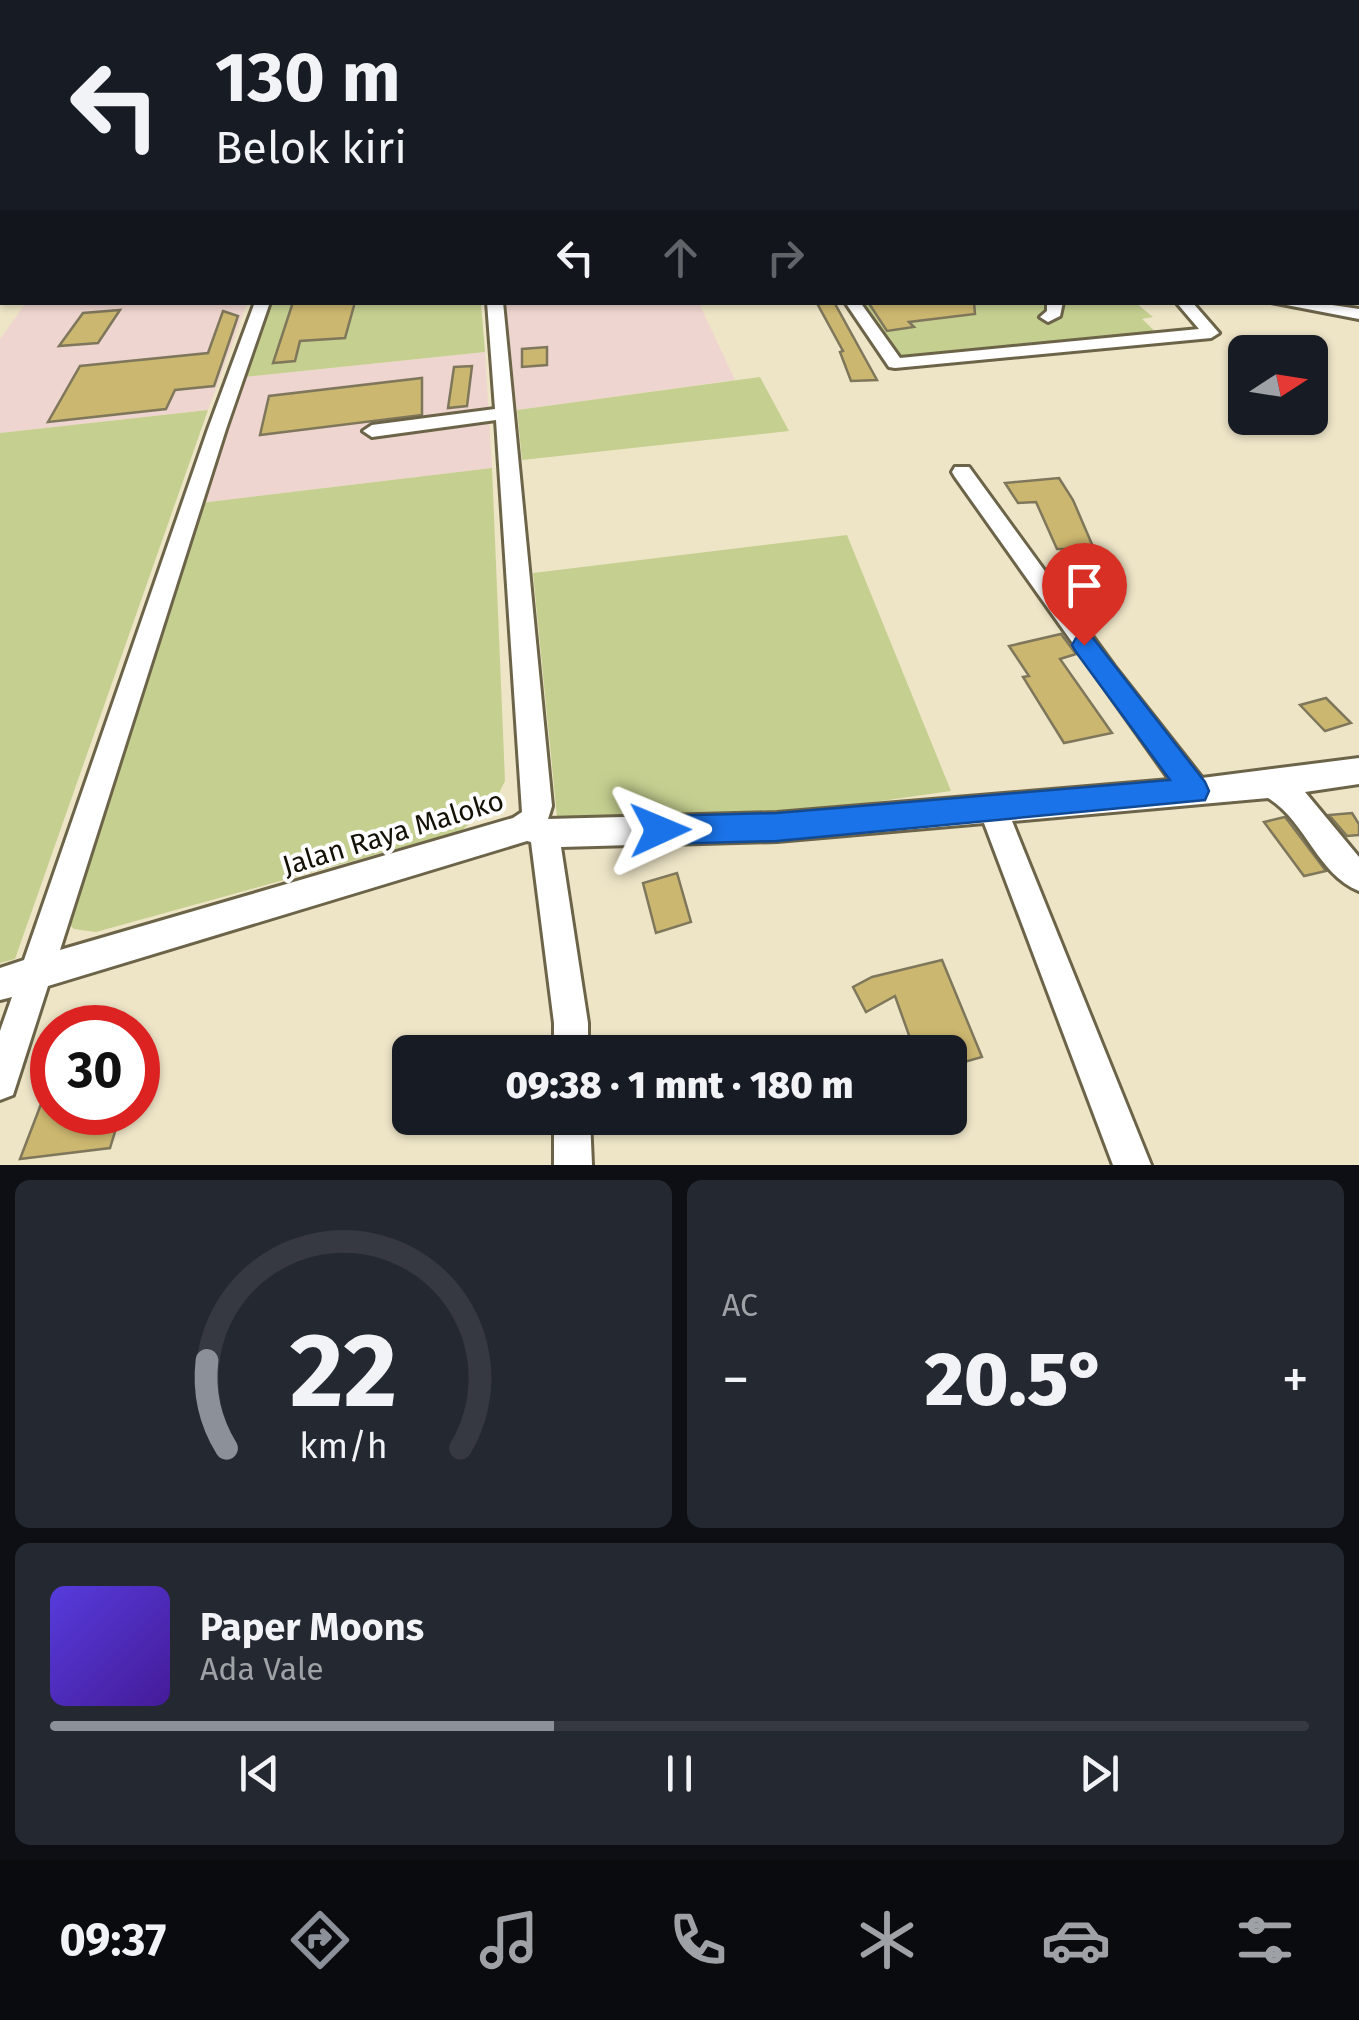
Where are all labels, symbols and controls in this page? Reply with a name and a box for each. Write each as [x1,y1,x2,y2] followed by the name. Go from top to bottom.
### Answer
[215,36,401,120] text: 130 m
[50,40,180,170] icon: left
[215,121,407,175] text: Belok kiri
[548,230,603,285] icon: left
[653,230,708,285] icon: ahead
[758,230,813,285] icon: right
[1228,335,1328,435] north arrow
[1228,335,1328,435] map controls
[1042,543,1127,646] pin
[1057,558,1112,613] icon: arrive
[608,778,712,882] position arrow
[278,784,508,882] street label: Jalan Raya Maloko
[30,1005,160,1135] speed limit sign: 30
[506,1062,853,1108] text: 09:38 · 1 mnt · 180 m
[722,1286,758,1324] text: AC
[290,1309,397,1434] text: 22
[925,1335,1106,1425] text: 20.5°
[722,1347,750,1413] text: −
[1282,1347,1309,1413] text: +
[299,1425,388,1467] text: km/h
[200,1604,424,1650] text: Paper Moons
[200,1650,324,1688] text: Ada Vale
[232,1746,287,1801] icon: previous
[652,1746,707,1801] icon: pause
[1072,1746,1127,1801] icon: next
[285,1905,355,1975] icon: directions
[474,1905,544,1975] icon: music
[663,1905,733,1975] icon: phone
[852,1905,922,1975] icon: climate
[1041,1905,1111,1975] icon: car
[1230,1905,1300,1975] icon: filters
[59,1913,166,1967] text: 09:37

